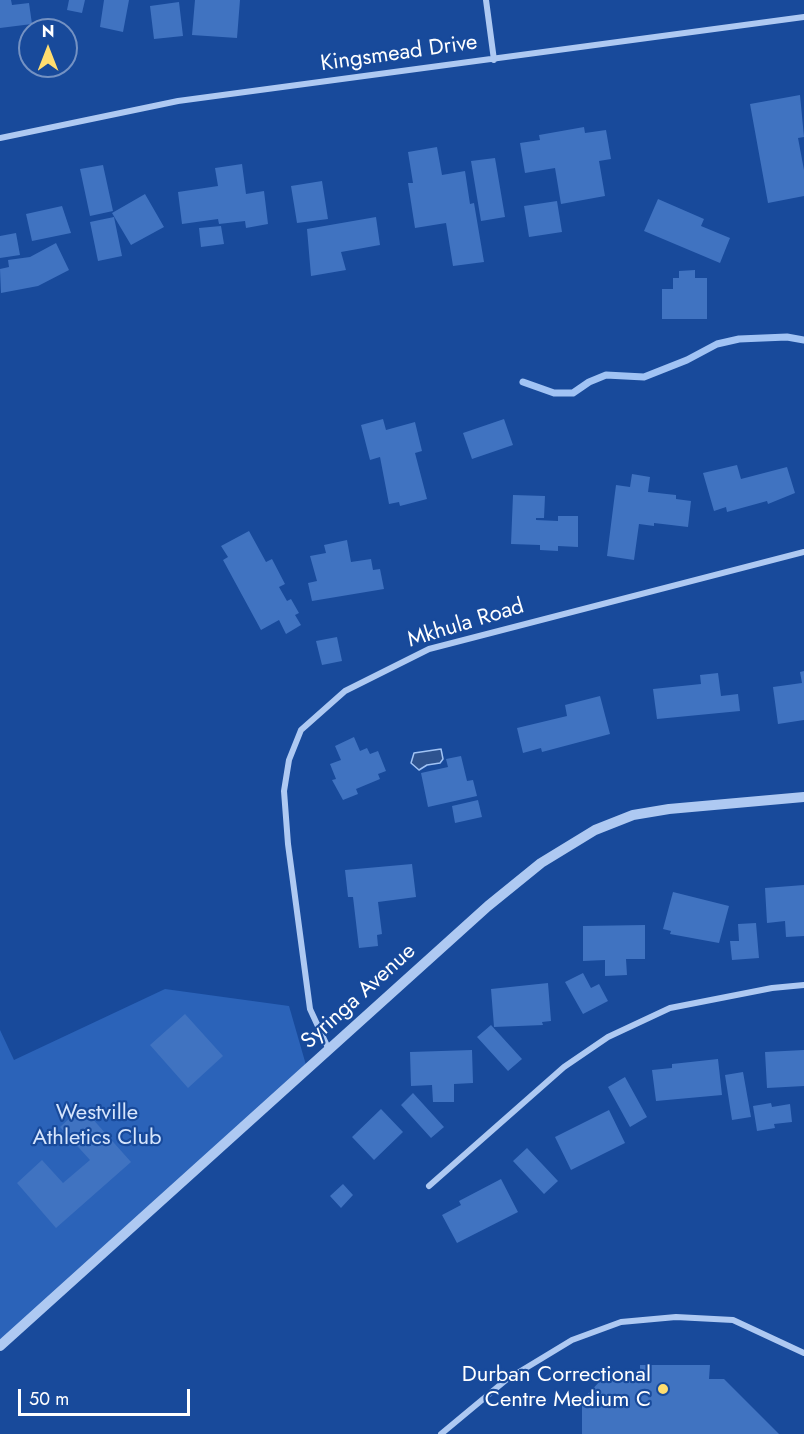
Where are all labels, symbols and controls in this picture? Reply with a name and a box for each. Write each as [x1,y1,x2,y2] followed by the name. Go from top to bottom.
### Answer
[18,18,78,78] north arrow
[42,20,54,43] text: N
[319,30,479,78] street label: Kingsmead Drive
[405,594,527,654] street label: Mkhula Road
[296,939,422,1055] street label: Syringa Avenue
[33,1101,161,1152] park label: Westville Athletics Club
[462,1363,651,1414] place label: Durban Correctional Centre Medium C
[21,1377,194,1415] scale bar
[656,1382,670,1396] marker: Durban Correctional Centre Medium C
[29,1386,69,1412] text: 50 m

